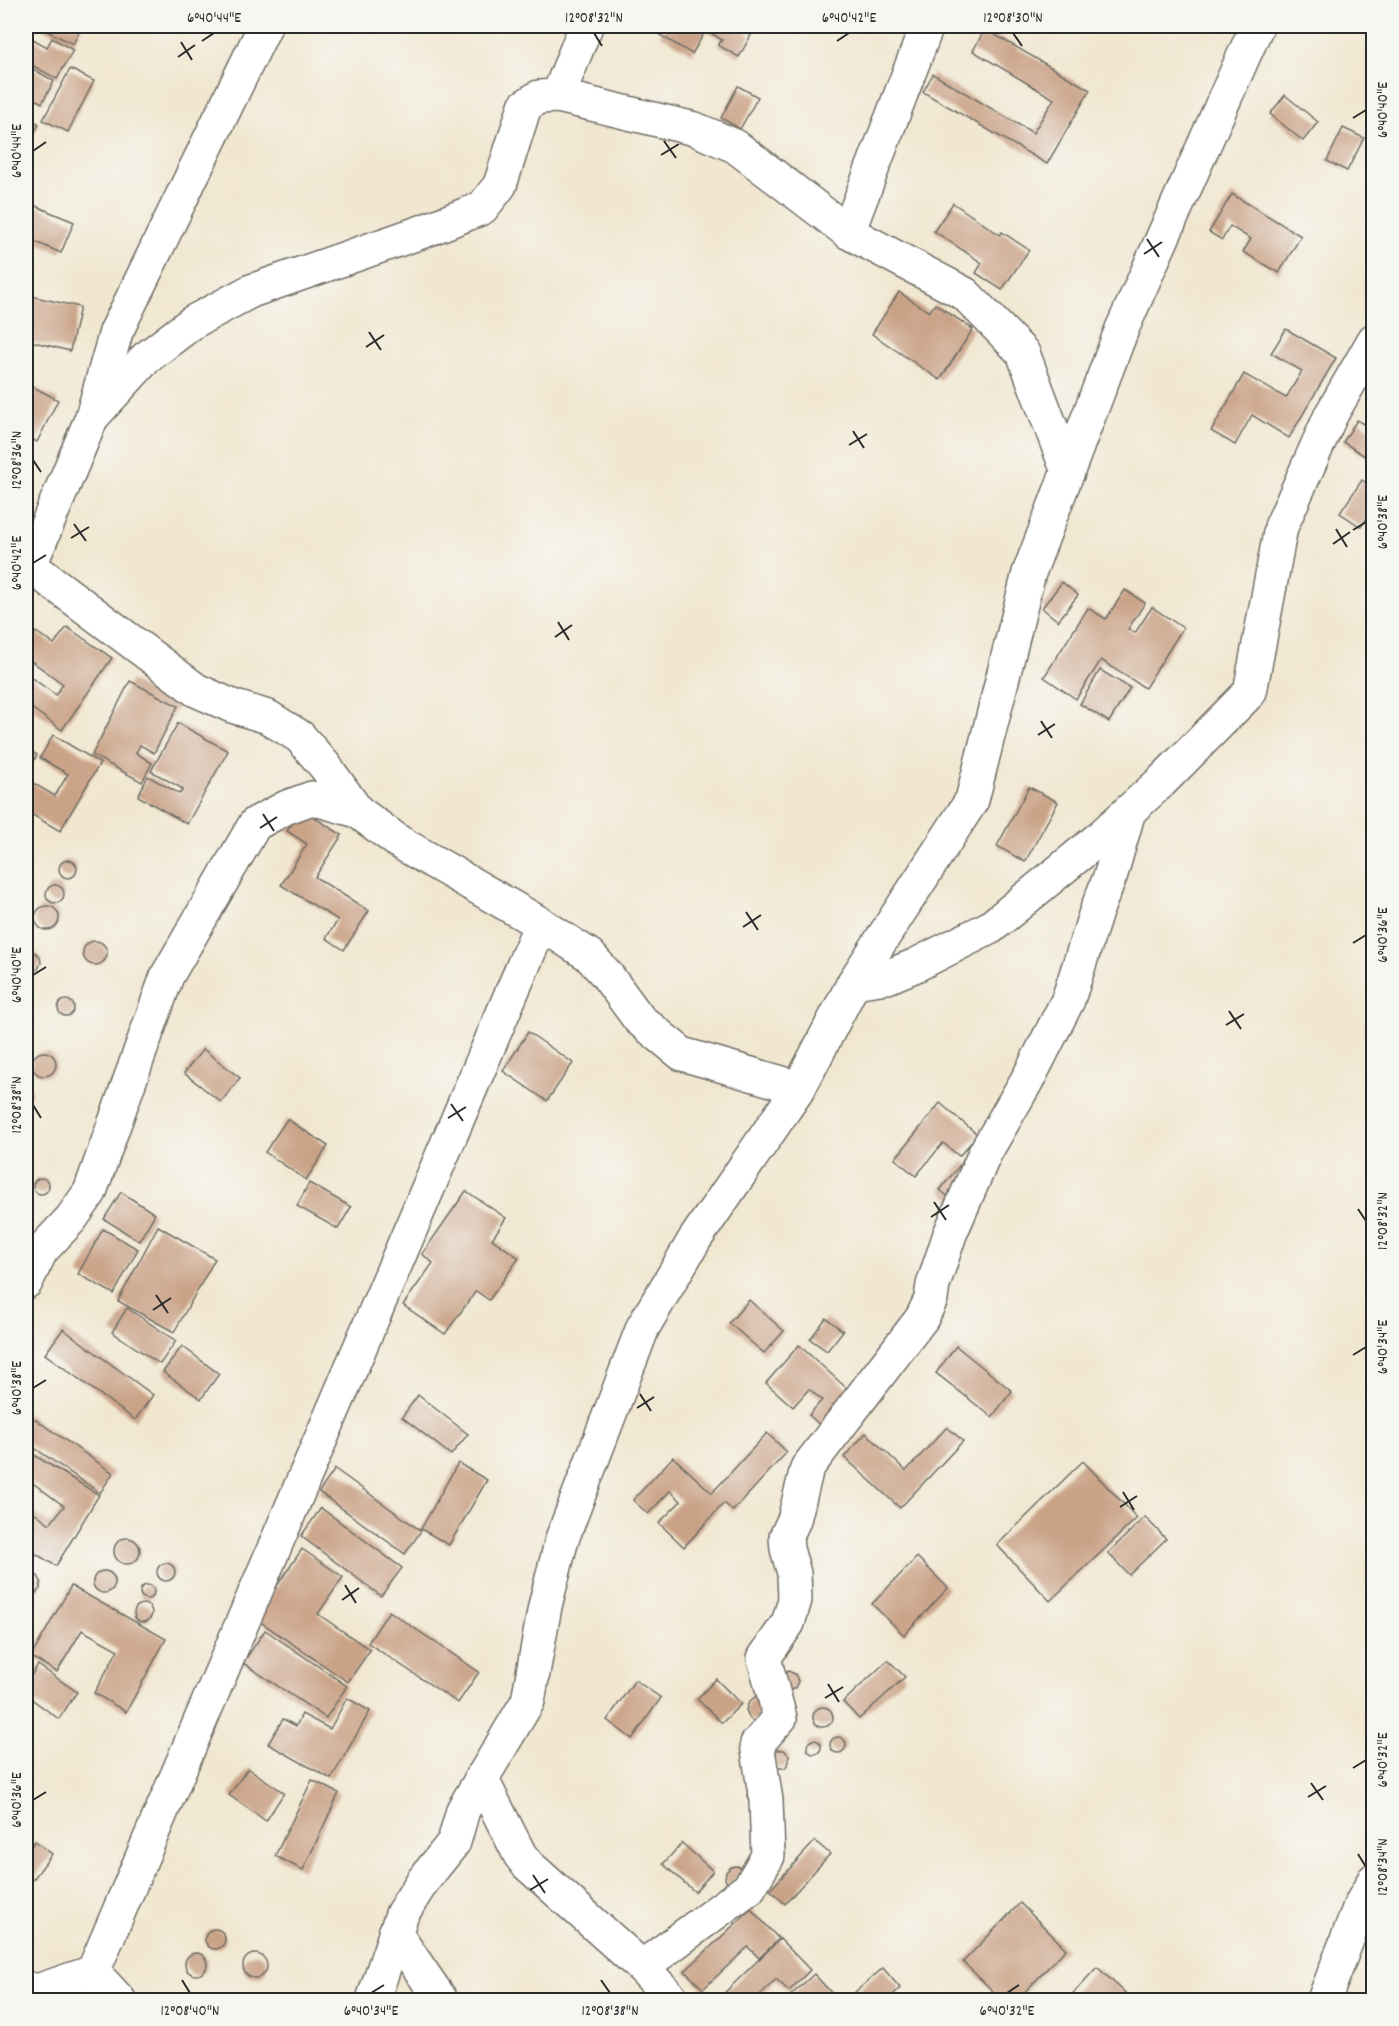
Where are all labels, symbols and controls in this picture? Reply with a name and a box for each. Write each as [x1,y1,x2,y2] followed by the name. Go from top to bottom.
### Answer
[187,8,241,30] text: 6°40'44"E
[565,8,623,30] text: 12°08'32"N
[822,8,876,30] text: 6°40'42"E
[983,8,1043,30] text: 12°08'30"N
[1373,82,1395,138] text: 6°40'40"E
[7,124,29,178] text: 6°40'44"E
[7,431,29,489] text: 12°08'36"N
[1373,495,1395,549] text: 6°40'38"E
[7,536,29,590] text: 6°40'42"E
[1373,907,1395,963] text: 6°40'36"E
[7,947,29,1003] text: 6°40'40"E
[7,1076,29,1134] text: 12°08'38"N
[1373,1192,1395,1250] text: 12°08'32"N
[1373,1320,1395,1374] text: 6°40'34"E
[7,1361,29,1415] text: 6°40'38"E
[1373,1732,1395,1787] text: 6°40'32"E
[7,1772,29,1828] text: 6°40'36"E
[1373,1838,1395,1896] text: 12°08'34"N
[161,2001,219,2023] text: 12°08'40"N
[344,2001,398,2023] text: 6°40'34"E
[581,2001,639,2023] text: 12°08'38"N
[980,2001,1035,2023] text: 6°40'32"E

